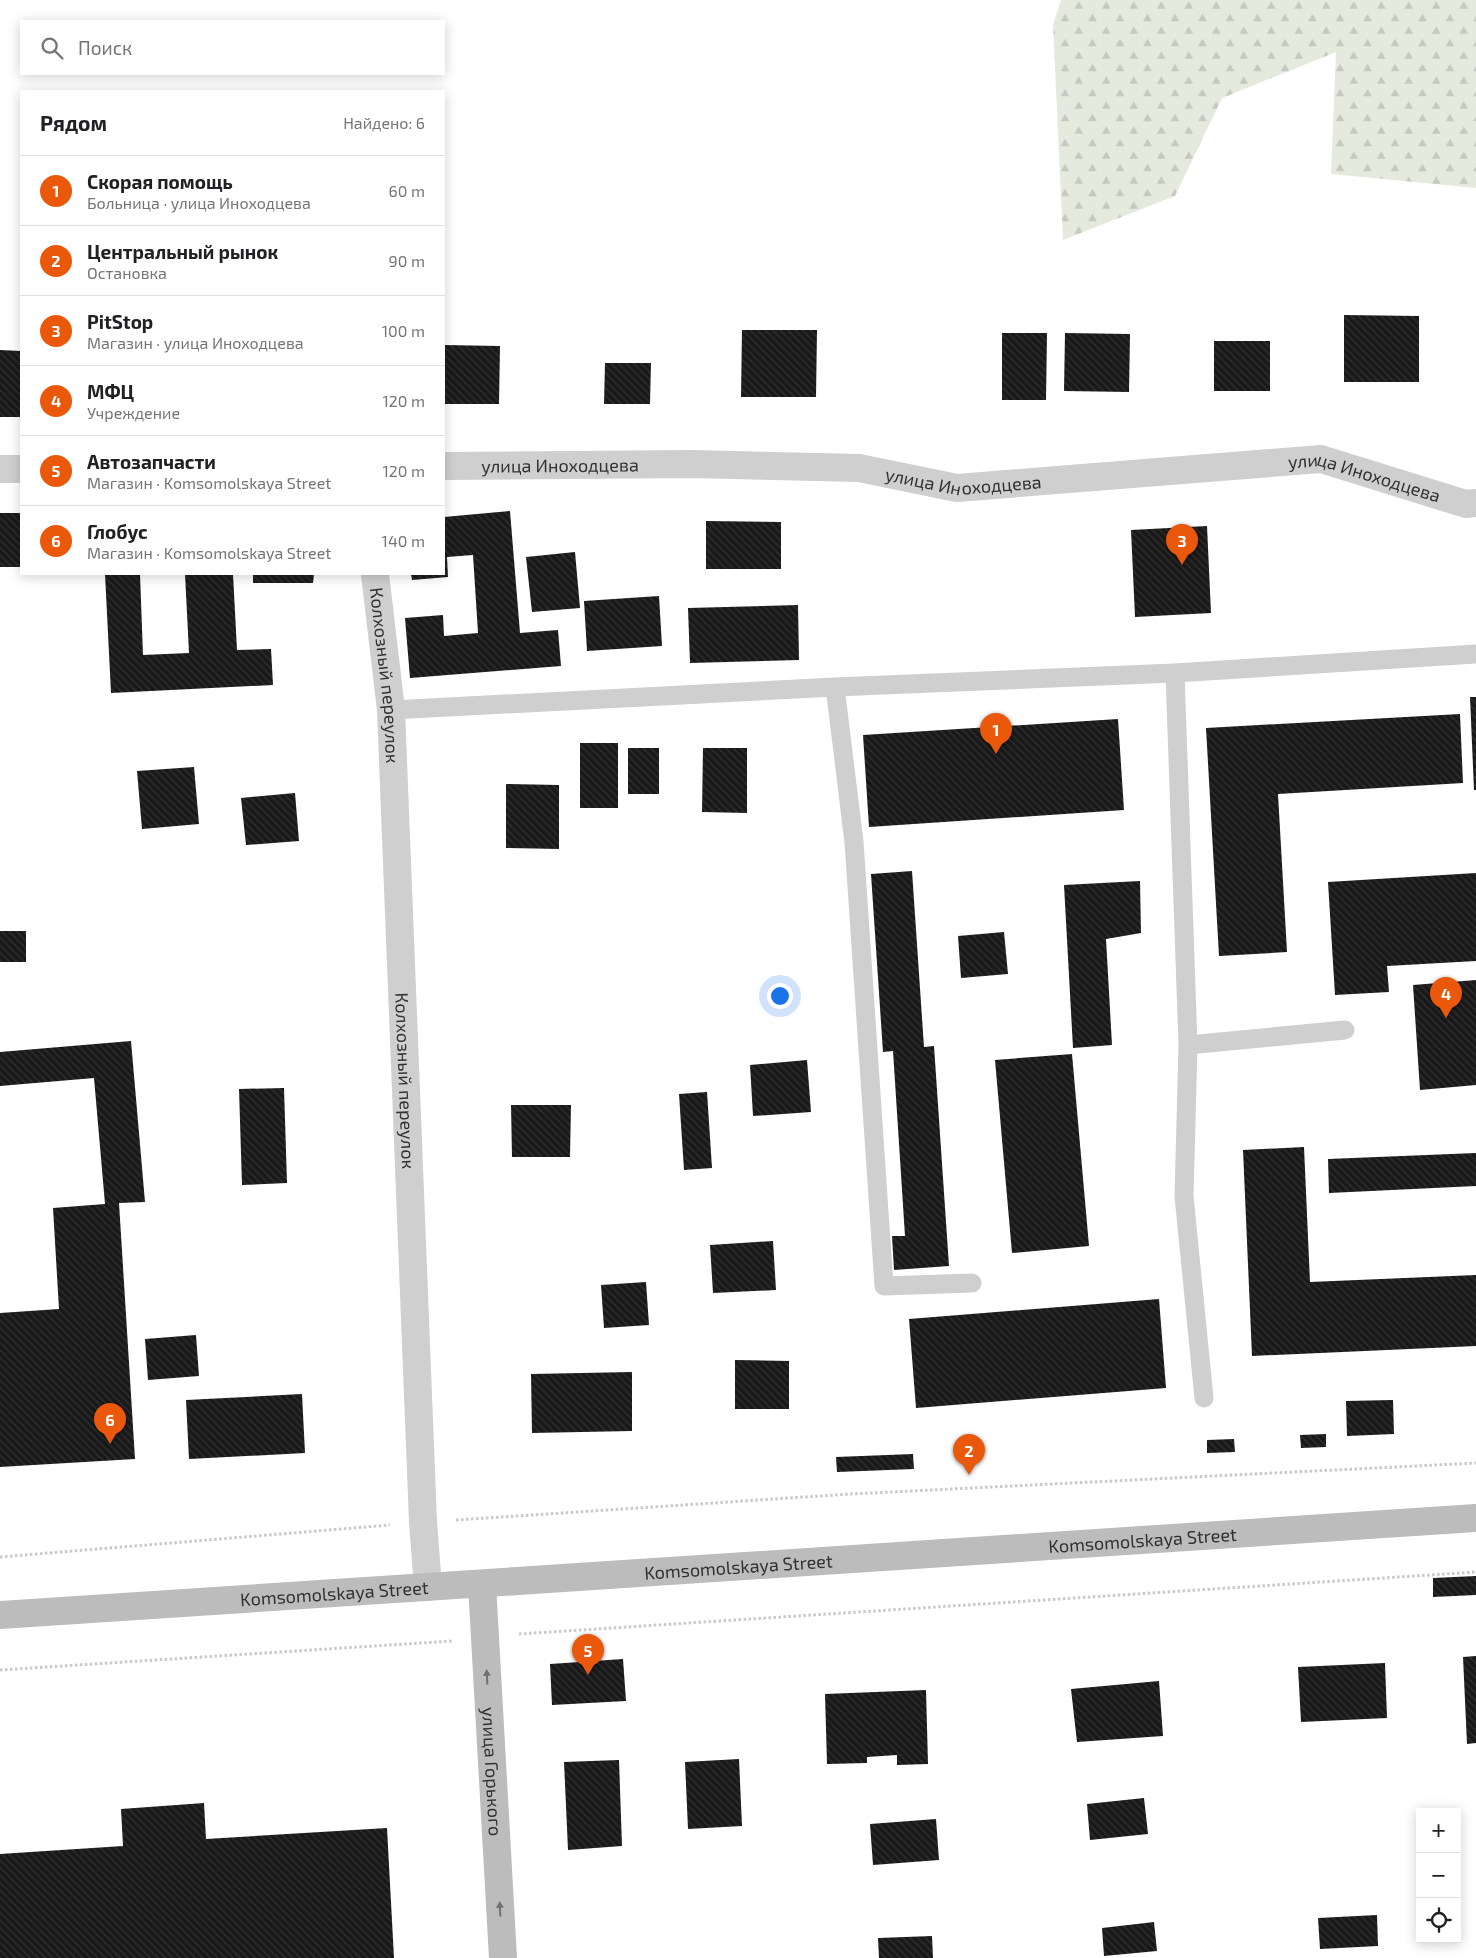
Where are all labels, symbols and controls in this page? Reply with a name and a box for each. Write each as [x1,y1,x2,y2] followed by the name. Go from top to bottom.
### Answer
[20,20,445,75] search box
[38,34,66,62] icon: search
[78,36,132,59] text: Поиск
[40,110,107,135] text: Рядом
[343,113,425,132] text: Найдено: 6
[87,170,233,193] text: Скорая помощь
[53,181,59,200] text: 1
[389,181,425,200] text: 60 m
[87,193,311,212] text: Больница · улица Иноходцева
[87,240,278,263] text: Центральный рынок
[51,251,61,270] text: 2
[389,251,425,270] text: 90 m
[87,263,167,282] text: Остановка
[87,310,153,333] text: PitStop
[51,321,61,340] text: 3
[382,321,425,340] text: 100 m
[87,333,304,352] text: Магазин · улица Иноходцева
[87,380,134,403] text: МФЦ
[51,391,61,410] text: 4
[382,391,425,410] text: 120 m
[87,403,180,422] text: Учреждение
[1287,447,1443,506] street label: улица Иноходцева
[87,450,216,473] text: Автозапчасти
[481,453,639,477] street label: улица Иноходцева
[52,461,60,480] text: 5
[382,461,425,480] text: 120 m
[883,463,1042,500] street label: улица Иноходцева
[87,473,331,492] text: Магазин · Komsomolskaya Street
[87,520,148,543] text: Глобус
[1166,524,1198,565] pin: 3
[51,531,61,550] text: 6
[382,531,425,550] text: 140 m
[87,543,331,562] text: Магазин · Komsomolskaya Street
[366,586,404,764] street label: Колхозный переулок
[980,713,1012,754] pin: 1
[1430,977,1462,1018] pin: 4
[767,983,793,1009] your location
[391,992,420,1170] street label: Колхозный переулок
[94,1403,126,1444] pin: 6
[953,1434,985,1475] pin: 2
[1048,1523,1238,1557] street label: Komsomolskaya Street
[643,1549,833,1584] street label: Komsomolskaya Street
[239,1576,429,1610] street label: Komsomolskaya Street
[572,1634,604,1675] pin: 5
[482,1669,490,1685] one-way arrow
[478,1707,507,1837] street label: улица Горького
[1416,1808,1461,1943] map controls
[1416,1808,1461,1853] button: +
[1416,1853,1461,1898] button: −
[1416,1898,1461,1943] button: locate
[496,1901,504,1917] one-way arrow

